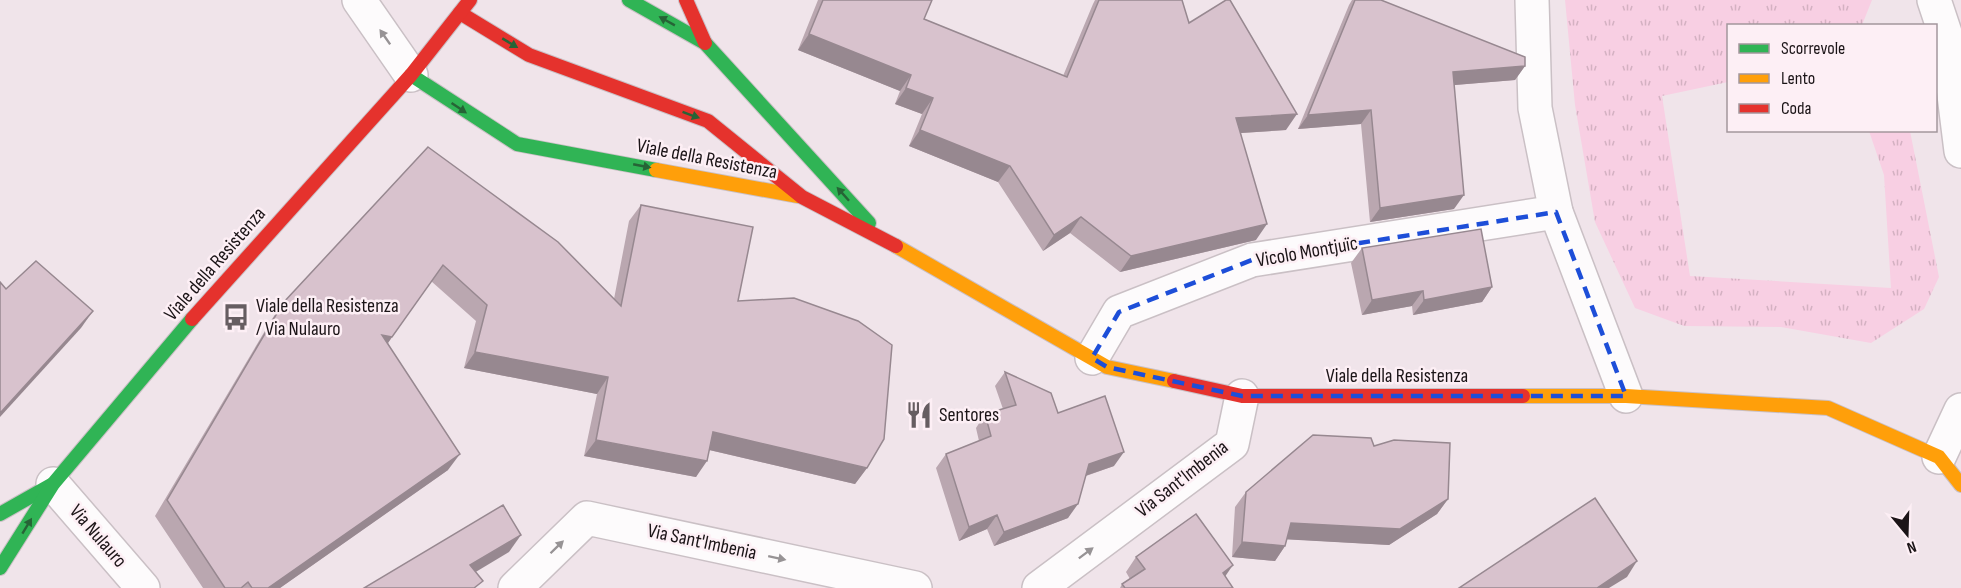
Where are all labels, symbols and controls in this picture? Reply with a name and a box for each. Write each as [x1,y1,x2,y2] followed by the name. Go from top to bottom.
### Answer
[659,16,675,27] one-way arrow
[1727,24,1937,132] legend
[379,30,391,46] one-way arrow
[502,37,518,48] one-way arrow
[1781,38,1845,59] text: Scorrevole
[1781,68,1815,89] text: Lento
[1781,98,1812,119] text: Coda
[451,102,467,113] one-way arrow
[682,110,700,120] one-way arrow
[635,134,779,184] street label: Viale della Resistenza
[632,162,651,171] one-way arrow
[836,187,850,202] one-way arrow
[159,202,271,326] street label: Viale della Resistenza
[1254,231,1360,273] street label: Vicolo Montjuïc
[256,294,399,341] place label: Viale della Resistenza / Via Nulauro
[221,302,251,332] bus stop icon: Viale della Resistenza / Via Nulauro
[1326,364,1468,388] street label: Viale della Resistenza
[904,400,934,430] restaurant icon: Sentores
[939,403,999,427] place label: Sentores
[1131,435,1233,523] street label: Via Sant'Imbenia
[64,500,132,572] street label: Via Nulauro
[1877,504,1937,564] north arrow
[22,517,32,534] one-way arrow
[645,519,759,565] street label: Via Sant'Imbenia
[1904,536,1919,557] text: N
[549,541,563,555] one-way arrow
[1077,547,1093,559] one-way arrow
[768,554,787,564] one-way arrow

